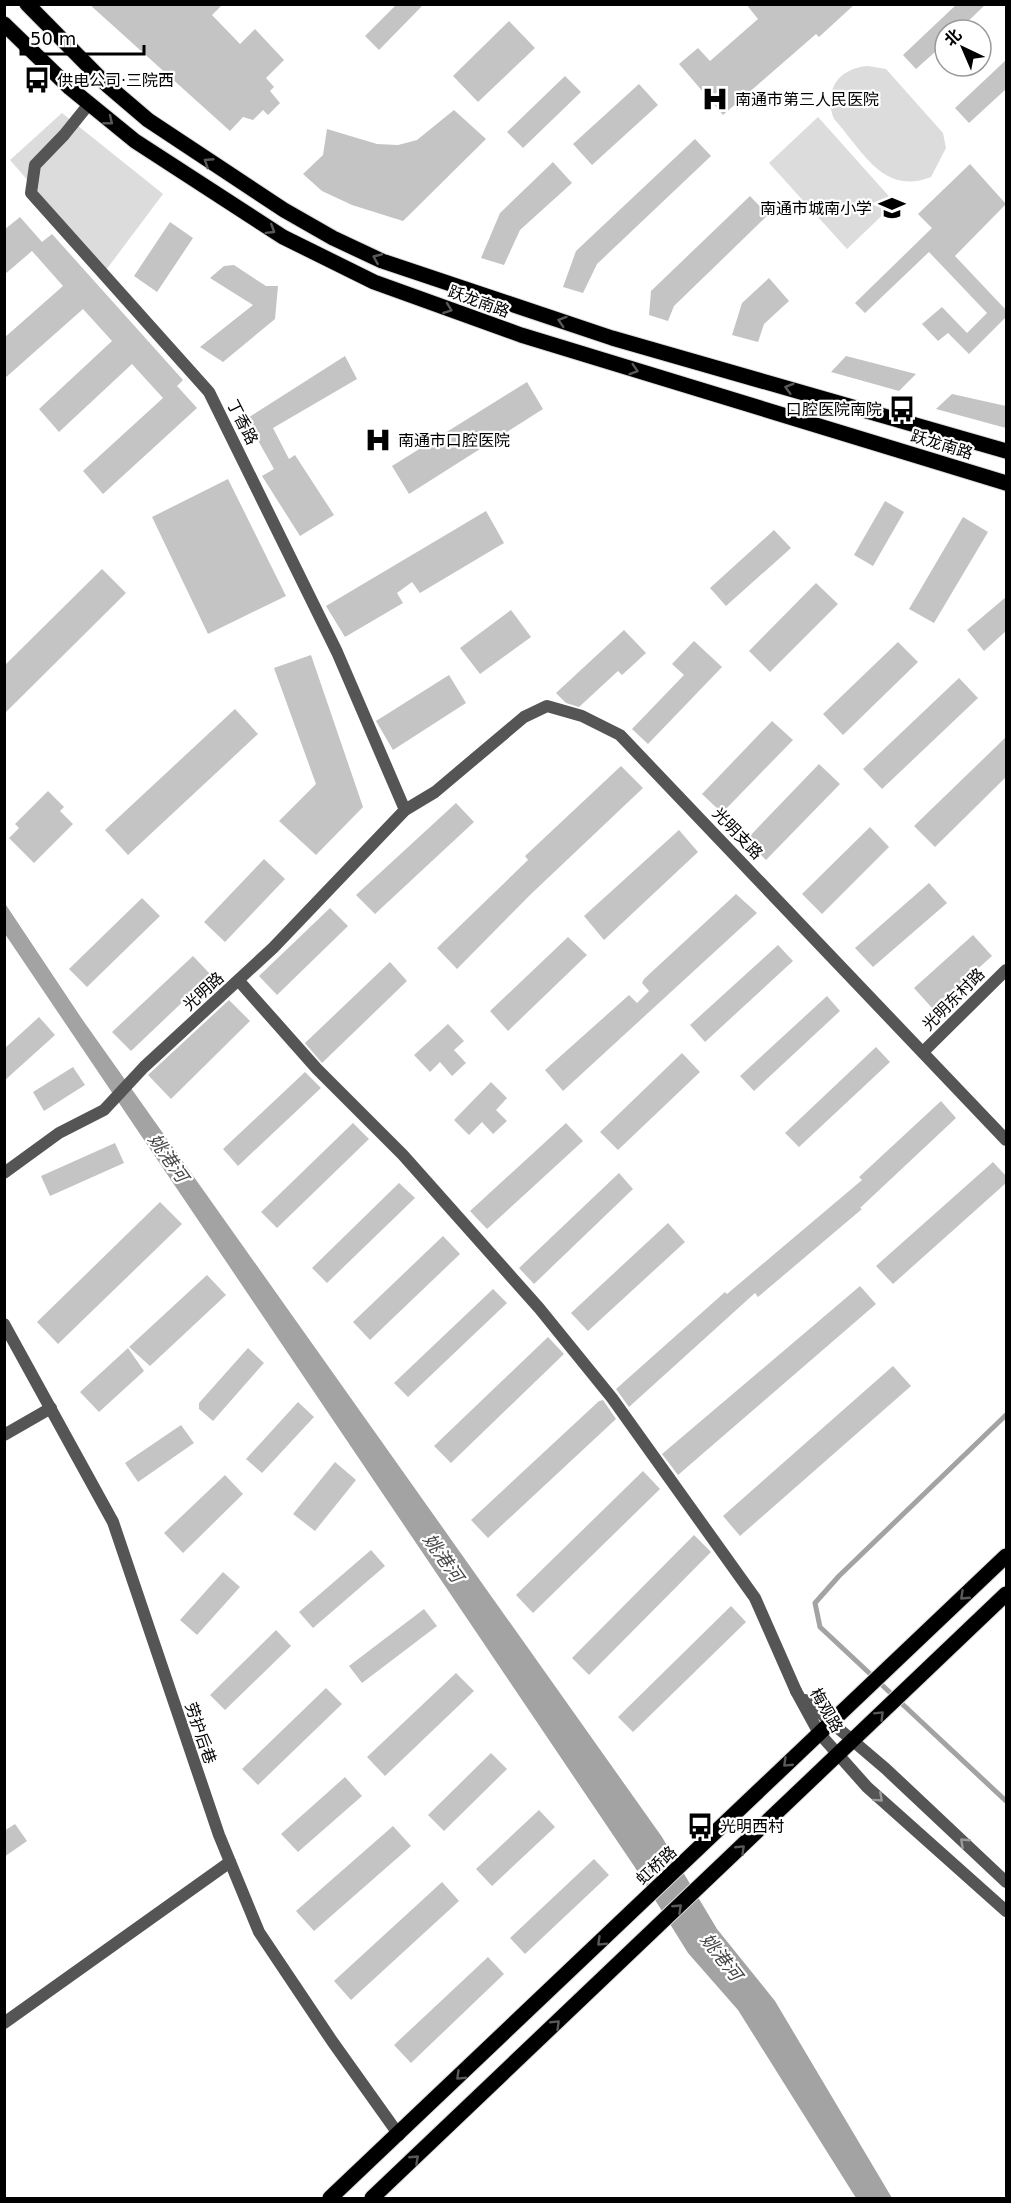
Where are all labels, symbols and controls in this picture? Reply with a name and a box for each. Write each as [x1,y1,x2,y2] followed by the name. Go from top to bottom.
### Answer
[21,18,144,56] scale bar
[933,18,993,78] north arrow
[941,25,965,50] text: 北
[30,28,76,49] text: 50 m
[22,65,52,95] bus stop icon: 供电公司·三院西
[57,71,174,90] place label: 供电公司·三院西
[700,84,730,114] hospital icon: 南通市第三人民医院
[735,90,879,109] place label: 南通市第三人民医院
[102,114,113,125] one-way arrow
[204,157,214,169] one-way arrow
[877,193,907,223] school or university icon: 南通市城南小学
[760,199,872,218] place label: 南通市城南小学
[265,222,275,234] one-way arrow
[372,254,383,266] one-way arrow
[446,282,512,321] street label: 跃龙南路
[442,302,453,315] one-way arrow
[557,316,568,329] one-way arrow
[628,362,639,375] one-way arrow
[784,383,795,395] one-way arrow
[887,394,917,424] bus stop icon: 口腔医院南院
[223,397,262,448] street label: 丁香路
[786,400,882,419] place label: 口腔医院南院
[363,425,393,455] hospital icon: 南通市口腔医院
[908,426,975,463] street label: 跃龙南路
[398,431,510,450] place label: 南通市口腔医院
[709,804,767,863] street label: 光明支路
[918,964,988,1034] street label: 光明东村路
[179,968,228,1014] street label: 光明路
[144,1130,194,1188] water label: 姚港河
[419,1530,469,1588] water label: 姚港河
[960,1589,970,1600] one-way arrow
[806,1685,847,1736] street label: 梅观路
[181,1700,220,1767] street label: 劳护后巷
[872,1712,883,1723] one-way arrow
[784,1756,794,1767] one-way arrow
[872,1791,883,1802] one-way arrow
[685,1811,715,1841] bus stop icon: 光明西村
[720,1817,784,1836] place label: 光明西村
[960,1839,971,1850] one-way arrow
[632,1842,680,1889] street label: 虹桥路
[733,1846,744,1857] one-way arrow
[671,1905,682,1916] one-way arrow
[696,1929,748,1987] water label: 姚港河
[598,1935,608,1946] one-way arrow
[548,2021,559,2032] one-way arrow
[457,2069,468,2080] one-way arrow
[408,2155,418,2166] one-way arrow

